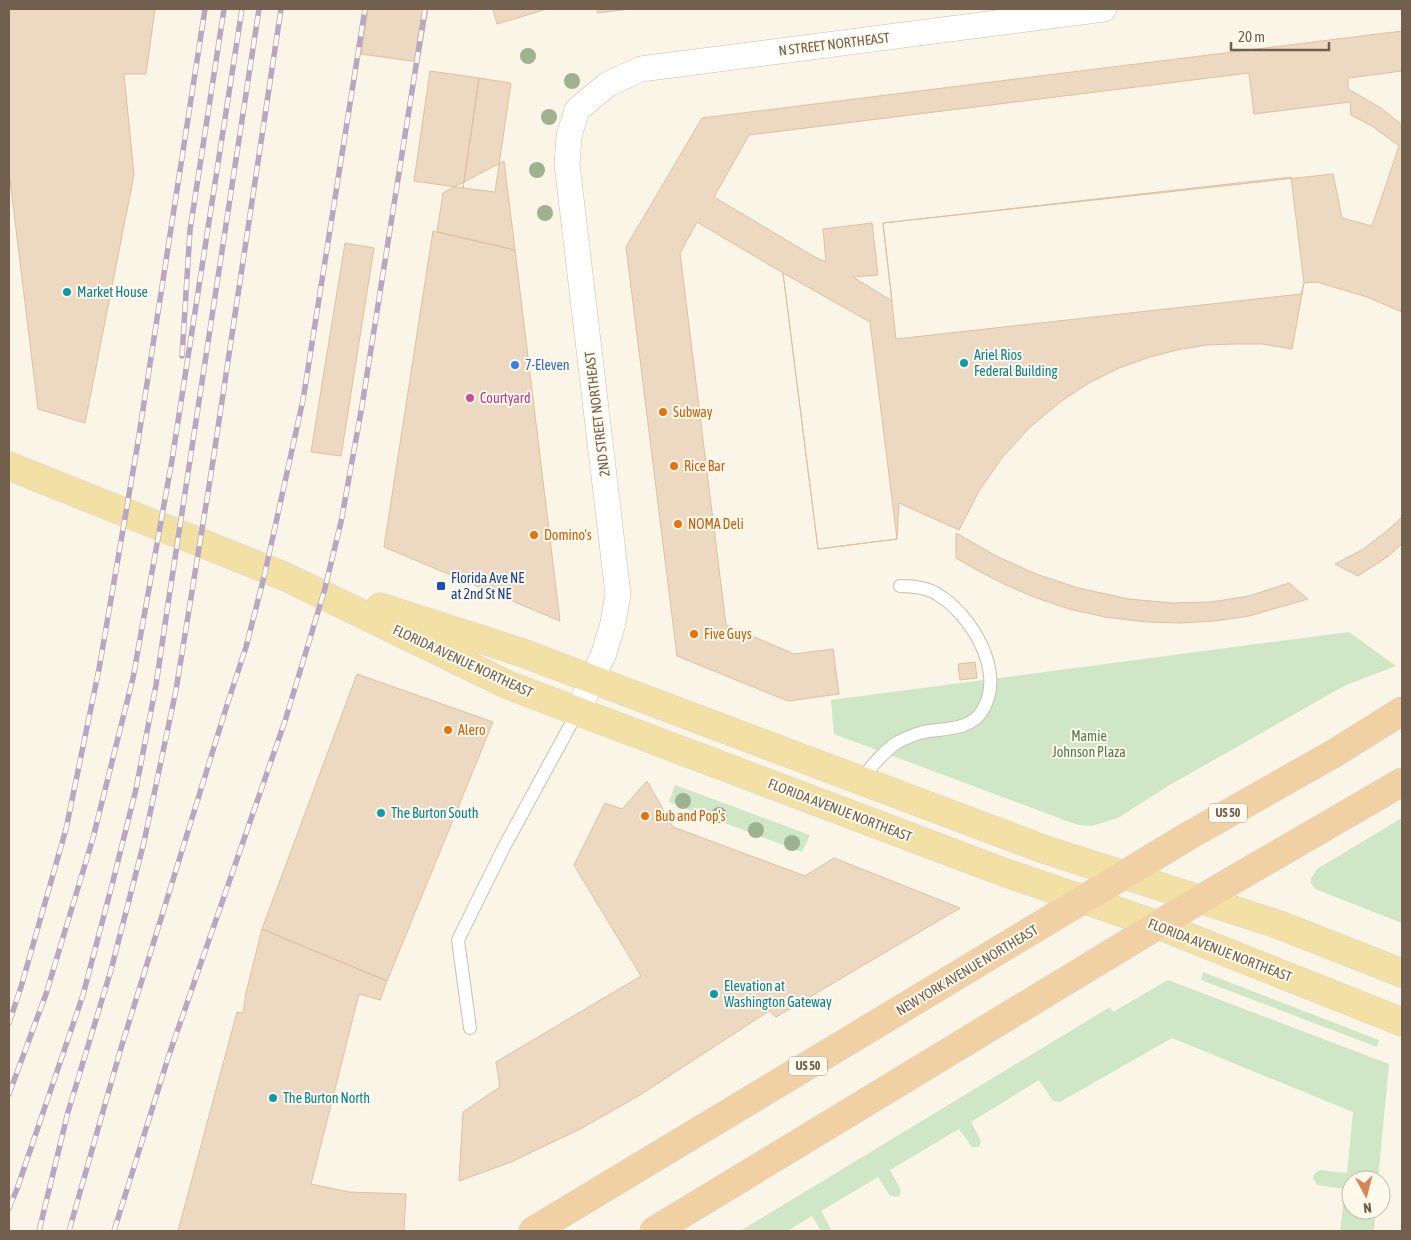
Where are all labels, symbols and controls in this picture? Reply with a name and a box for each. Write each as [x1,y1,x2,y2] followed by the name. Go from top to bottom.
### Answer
[1231,20,1328,52] scale bar
[1238,28,1265,45] text: 20 m
[778,29,890,59] street label: N STREET NORTHEAST
[77,284,148,300] place label: Market House
[61,286,73,298] marker: Market House
[974,347,1057,379] place label: Ariel Rios Federal Building
[581,350,613,478] street label: 2ND STREET NORTHEAST
[525,357,570,373] place label: 7-Eleven
[958,357,970,369] marker: Ariel Rios Federal Building
[509,359,521,371] marker: 7-Eleven
[480,390,531,406] place label: Courtyard
[464,392,476,404] marker: Courtyard
[673,404,713,420] place label: Subway
[657,406,669,418] marker: Subway
[684,458,726,474] place label: Rice Bar
[668,460,680,472] marker: Rice Bar
[688,516,744,532] place label: NOMA Deli
[672,518,684,530] marker: NOMA Deli
[544,527,592,543] place label: Domino's
[528,529,540,541] marker: Domino's
[451,570,524,602] place label: Florida Ave NE at 2nd St NE
[435,580,447,592] marker: Florida Ave NE at 2nd St NE
[391,622,535,700] street label: FLORIDA AVENUE NORTHEAST
[704,626,752,642] place label: Five Guys
[688,628,700,640] marker: Five Guys
[458,722,486,738] place label: Alero
[442,724,454,736] marker: Alero
[1052,728,1126,760] park label: Mamie Johnson Plaza
[766,775,914,845] street label: FLORIDA AVENUE NORTHEAST
[1209,804,1247,822] road number: US 50
[391,805,479,821] place label: The Burton South
[375,807,387,819] marker: The Burton South
[655,808,725,824] place label: Bub and Pop's
[639,810,651,822] marker: Bub and Pop's
[1146,915,1294,985] street label: FLORIDA AVENUE NORTHEAST
[893,921,1041,1019] street label: NEW YORK AVENUE NORTHEAST
[724,978,832,1010] place label: Elevation at Washington Gateway
[708,988,720,1000] marker: Elevation at Washington Gateway
[789,1056,827,1076] road number: US 50
[283,1090,370,1106] place label: The Burton North
[267,1092,279,1104] marker: The Burton North
[1341,1170,1391,1220] north arrow
[1363,1199,1373,1216] text: N

